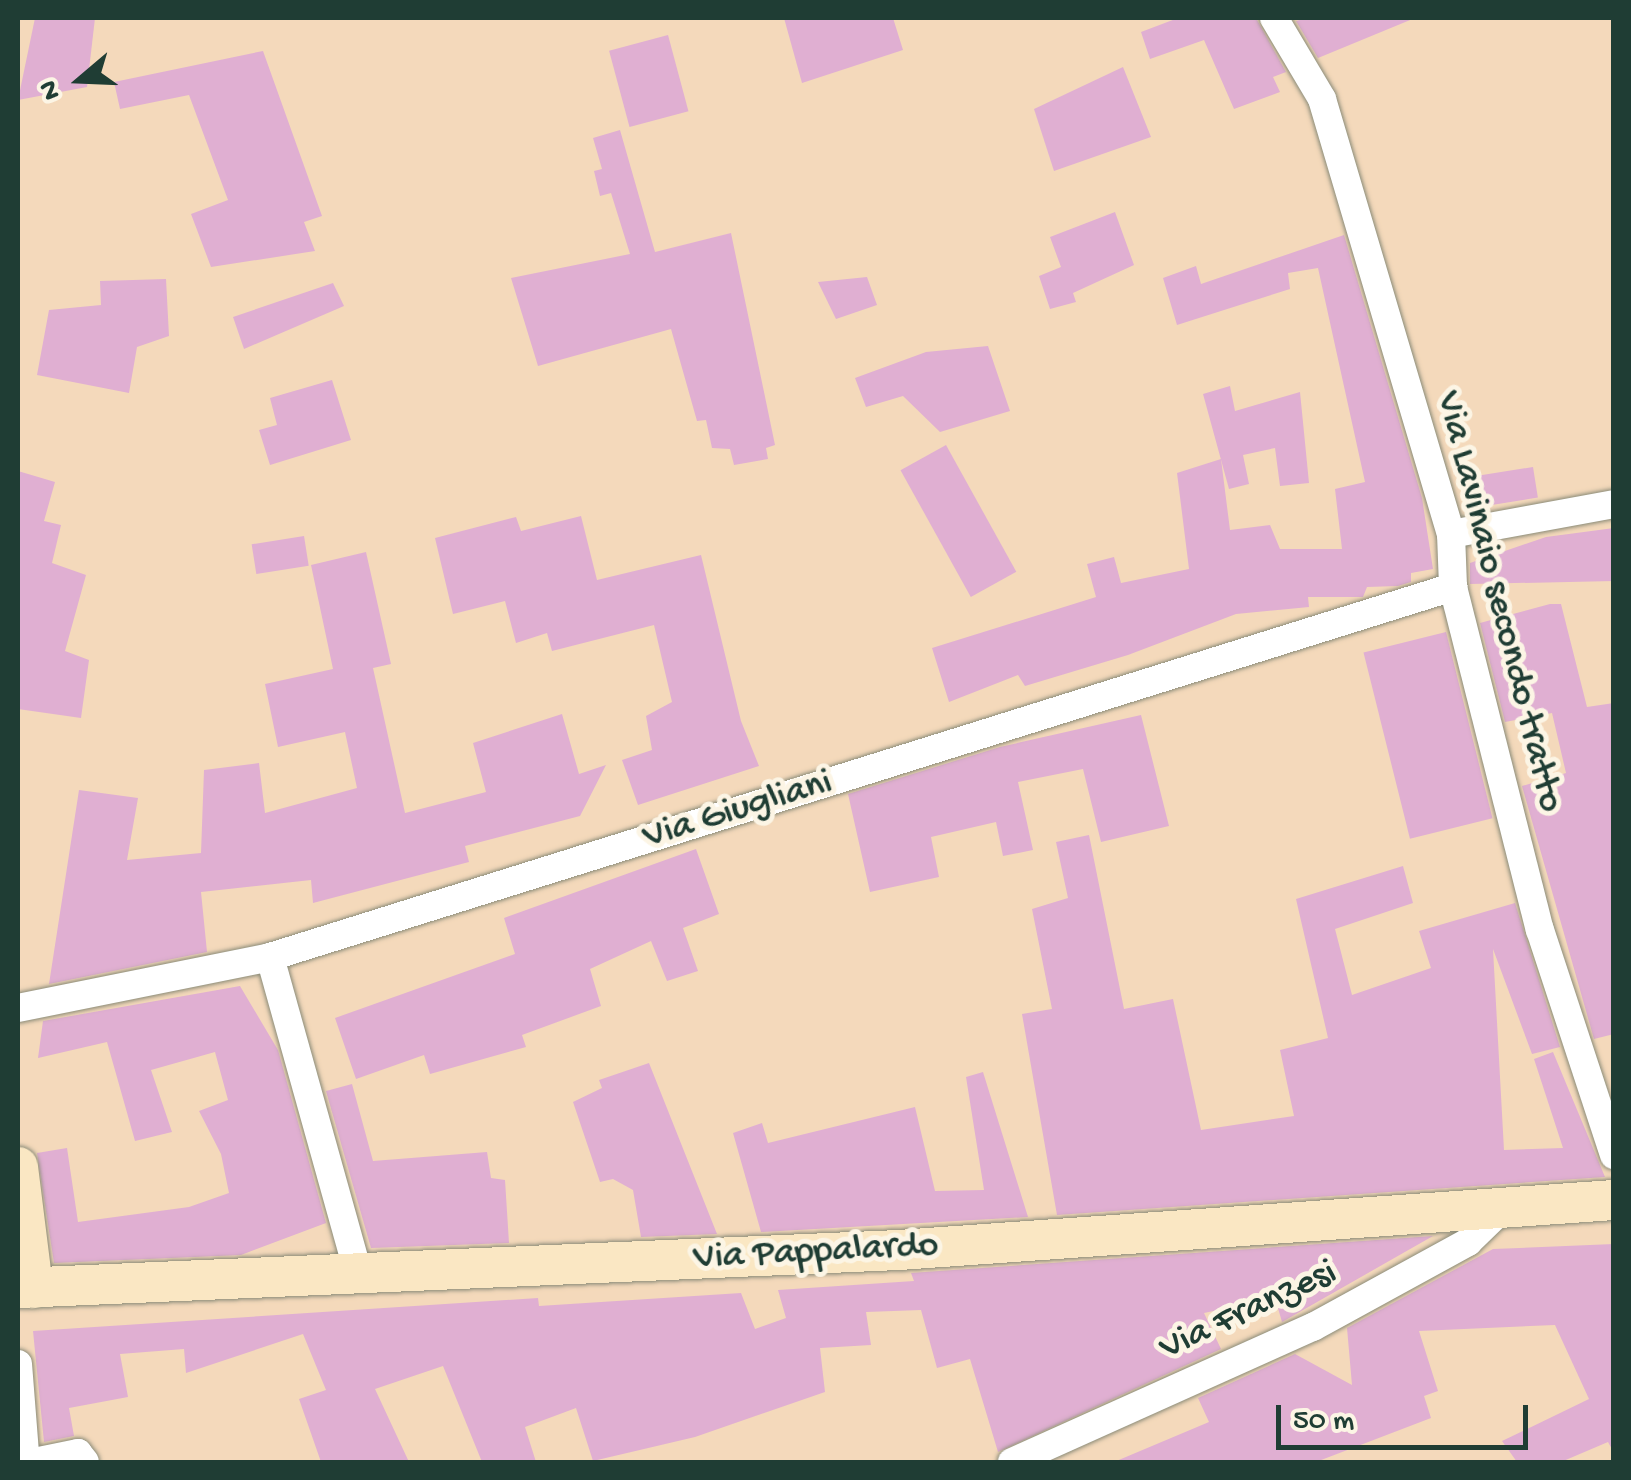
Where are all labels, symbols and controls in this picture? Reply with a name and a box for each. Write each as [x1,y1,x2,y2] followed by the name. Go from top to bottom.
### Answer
[30,30,130,130] north arrow
[33,76,70,104] text: N
[1424,387,1572,817] street label: Via Lavinaio secondo tratto
[638,761,838,861] street label: Via Giugliani
[693,1224,939,1282] street label: Via Pappalardo
[1153,1251,1345,1373] street label: Via Franzesi
[1281,1385,1534,1447] scale bar
[1293,1405,1354,1440] text: 50 m

